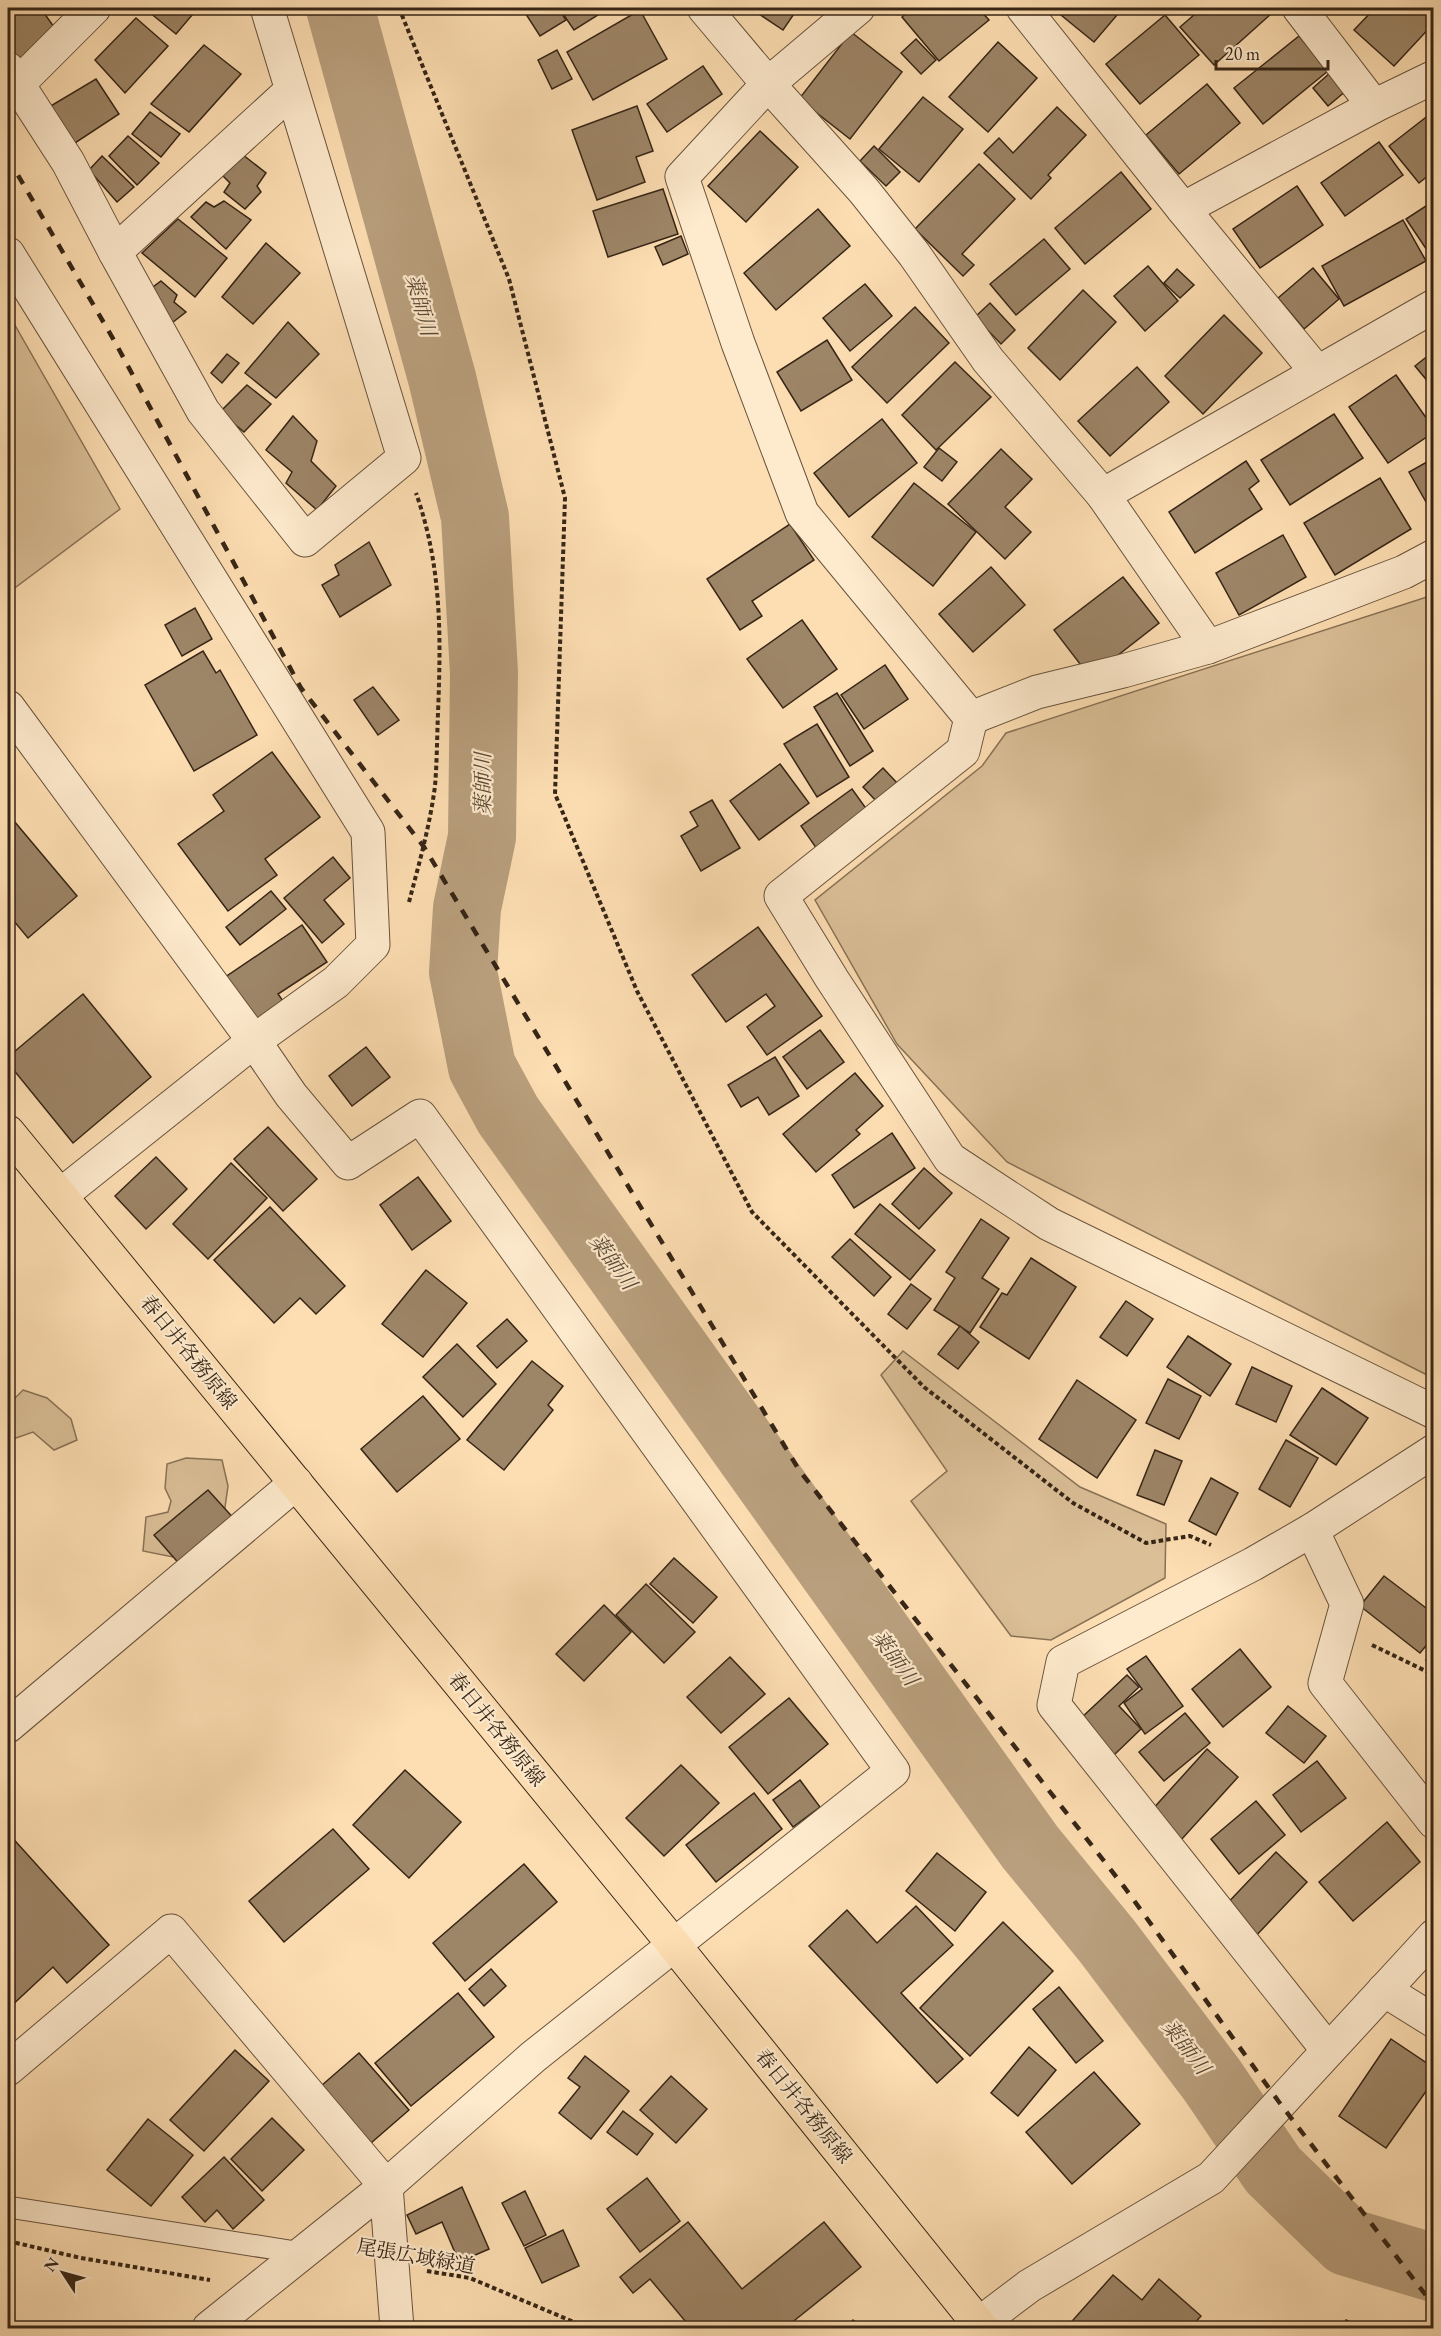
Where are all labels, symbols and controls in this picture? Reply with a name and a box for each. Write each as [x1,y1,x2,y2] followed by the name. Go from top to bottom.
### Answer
[1216,33,1328,71] scale bar
[1225,42,1260,65] text: 20 m
[400,271,443,341] water label: 薬師川
[469,751,496,816] water label: 薬師川
[584,1228,644,1297] water label: 薬師川
[135,1289,243,1415] street label: 春日井各務原線
[866,1624,926,1693] water label: 薬師川
[443,1666,551,1792] street label: 春日井各務原線
[1156,2014,1218,2081] water label: 薬師川
[750,2043,858,2169] street label: 春日井各務原線
[355,2233,477,2279] street label: 尾張広域緑道
[33,2243,93,2303] north arrow
[39,2253,64,2276] text: N

